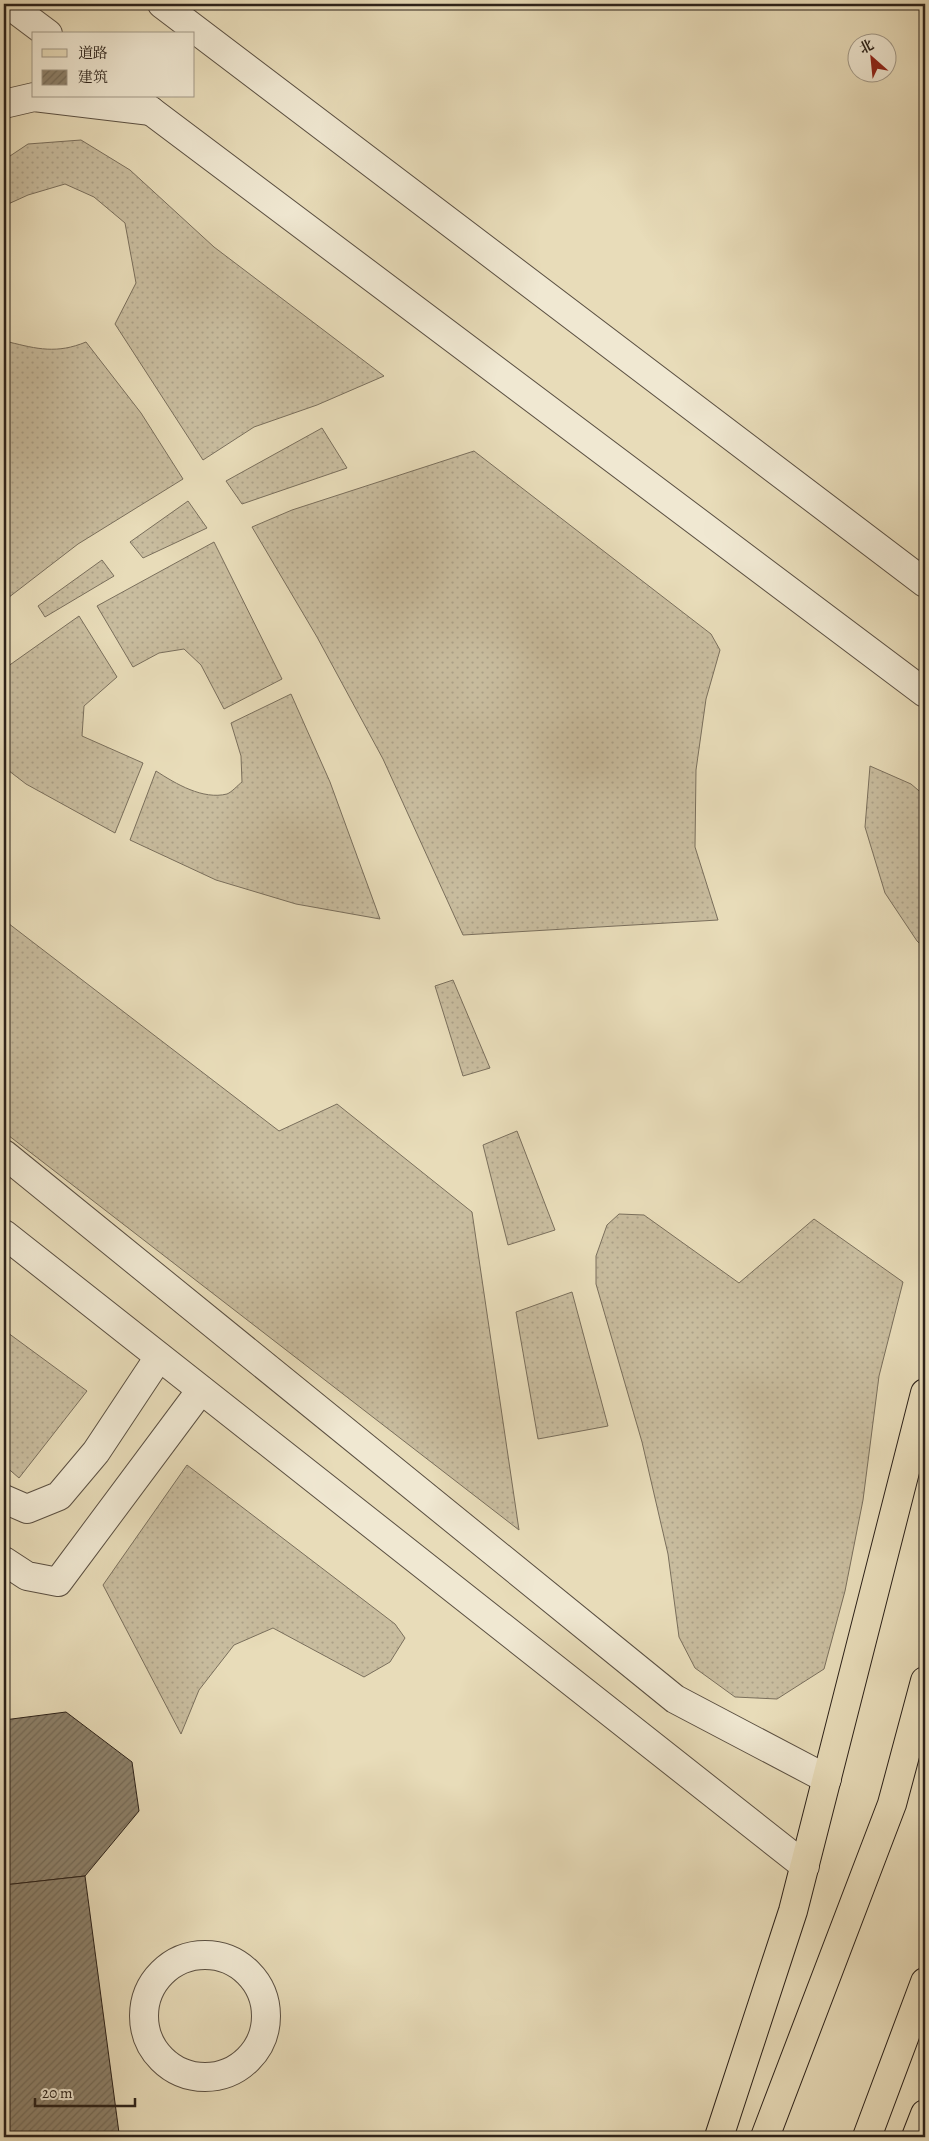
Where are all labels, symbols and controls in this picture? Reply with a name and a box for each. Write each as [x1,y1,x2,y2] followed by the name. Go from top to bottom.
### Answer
[32,32,195,98] legend
[846,32,896,82] north arrow
[856,35,877,59] text: 北
[78,43,108,63] text: 道路
[78,67,108,87] text: 建筑
[35,2076,135,2108] scale bar
[42,2083,73,2103] text: 20 m

